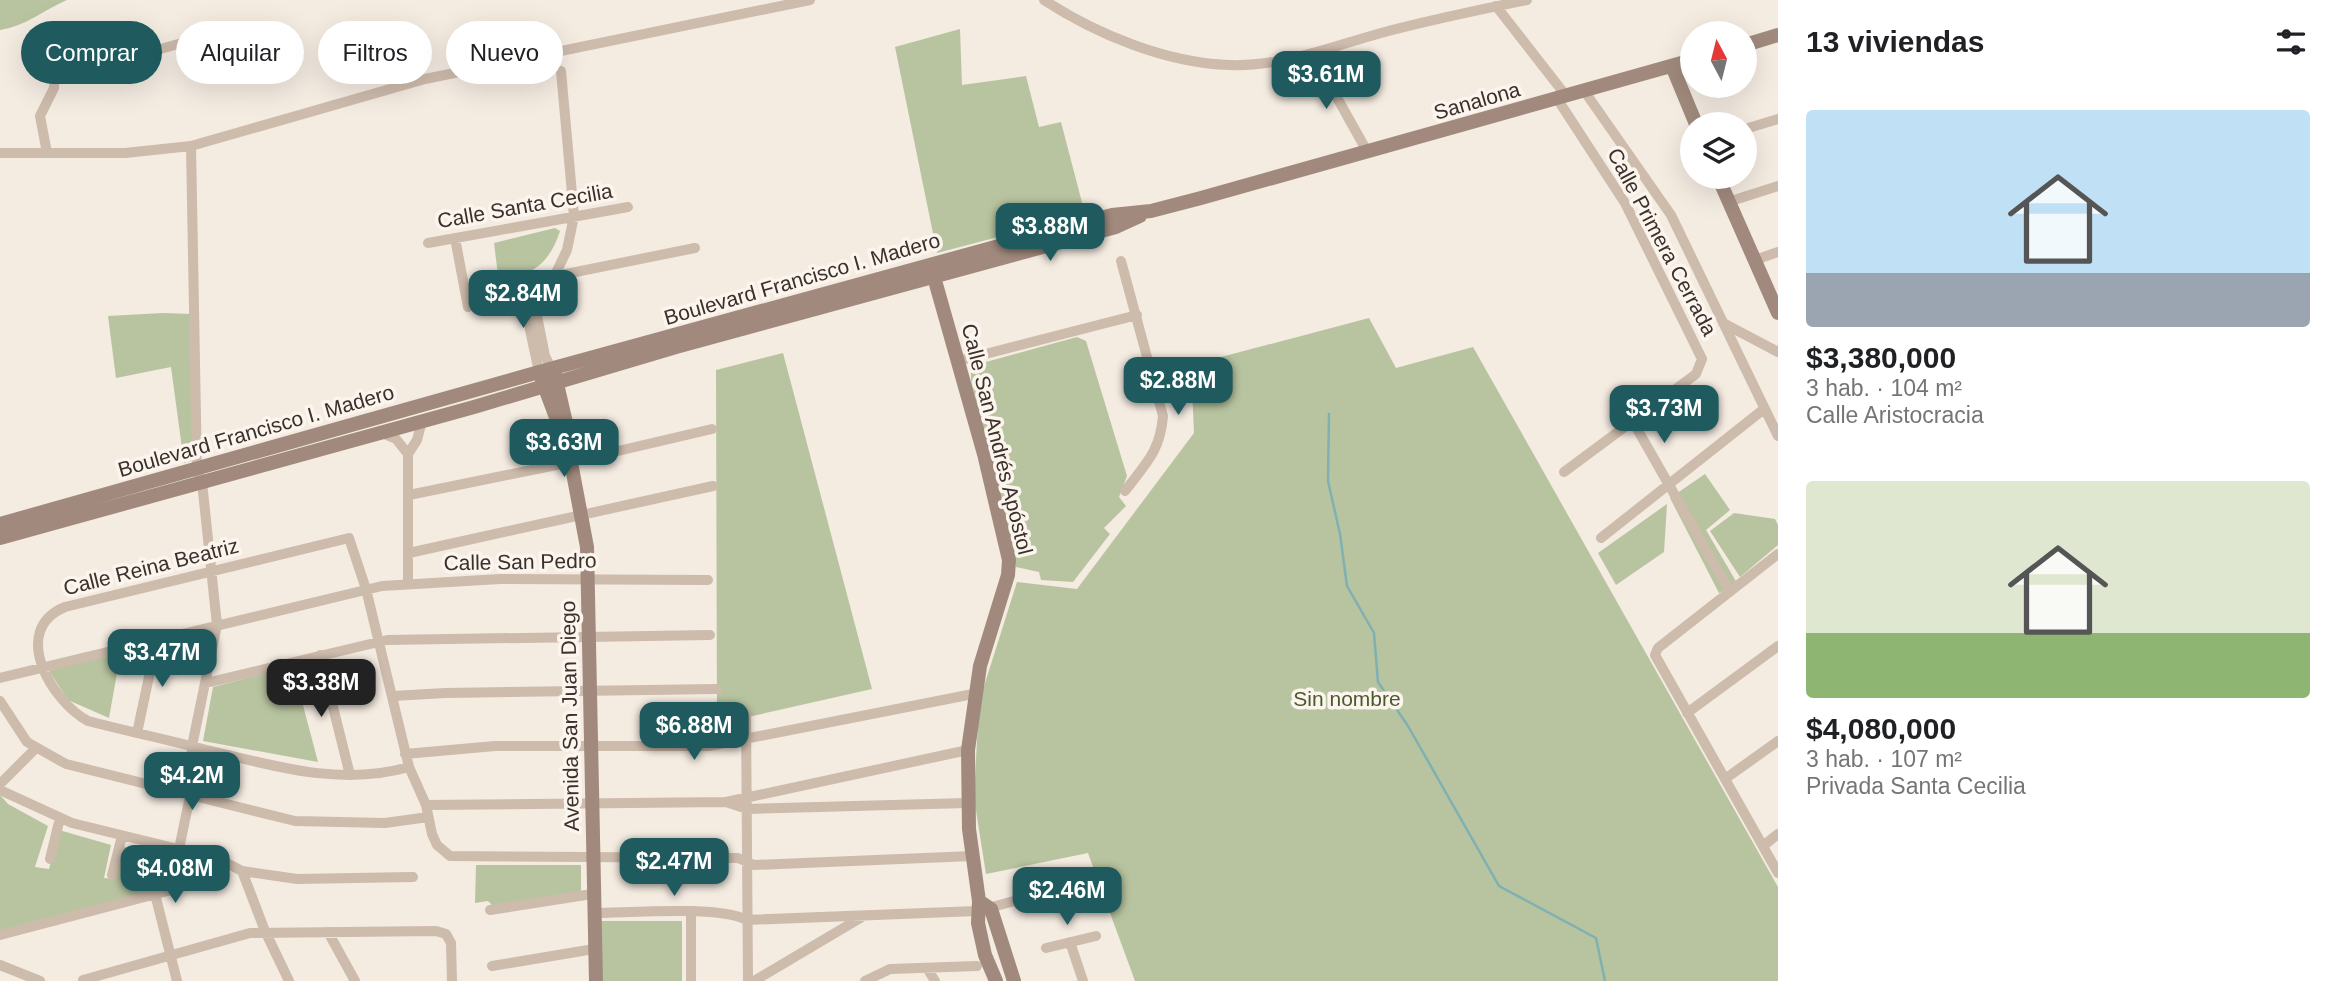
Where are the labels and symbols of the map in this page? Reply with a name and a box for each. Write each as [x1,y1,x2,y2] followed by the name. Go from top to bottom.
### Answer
[1680,21,1757,98] north arrow
[1269,52,1383,111] pin: $3.61M
[1431,77,1523,124] street label: Sanalona
[1603,144,1722,340] street label: Calle Primera Cerrada
[436,179,615,232] street label: Calle Santa Cecilia
[993,204,1107,263] pin: $3.88M
[661,228,942,329] street label: Boulevard Francisco I. Madero
[466,270,580,330] pin: $2.84M
[958,321,1037,557] street label: Calle San Andrés Apóstol
[1121,358,1235,417] pin: $2.88M
[115,380,396,481] street label: Boulevard Francisco I. Madero
[1607,386,1721,445] pin: $3.73M
[507,420,621,479] pin: $3.63M
[61,534,241,599] street label: Calle Reina Beatriz
[443,549,597,574] street label: Calle San Pedro
[556,600,583,832] street label: Avenida San Juan Diego
[105,630,219,689] pin: $3.47M
[264,660,378,719] pin: $3.38M
[1293,687,1401,710] park label: Sin nombre
[637,702,751,762] pin: $6.88M
[143,752,241,812] pin: $4.2M
[617,838,731,898] pin: $2.47M
[118,846,232,905] pin: $4.08M
[1010,867,1124,927] pin: $2.46M

